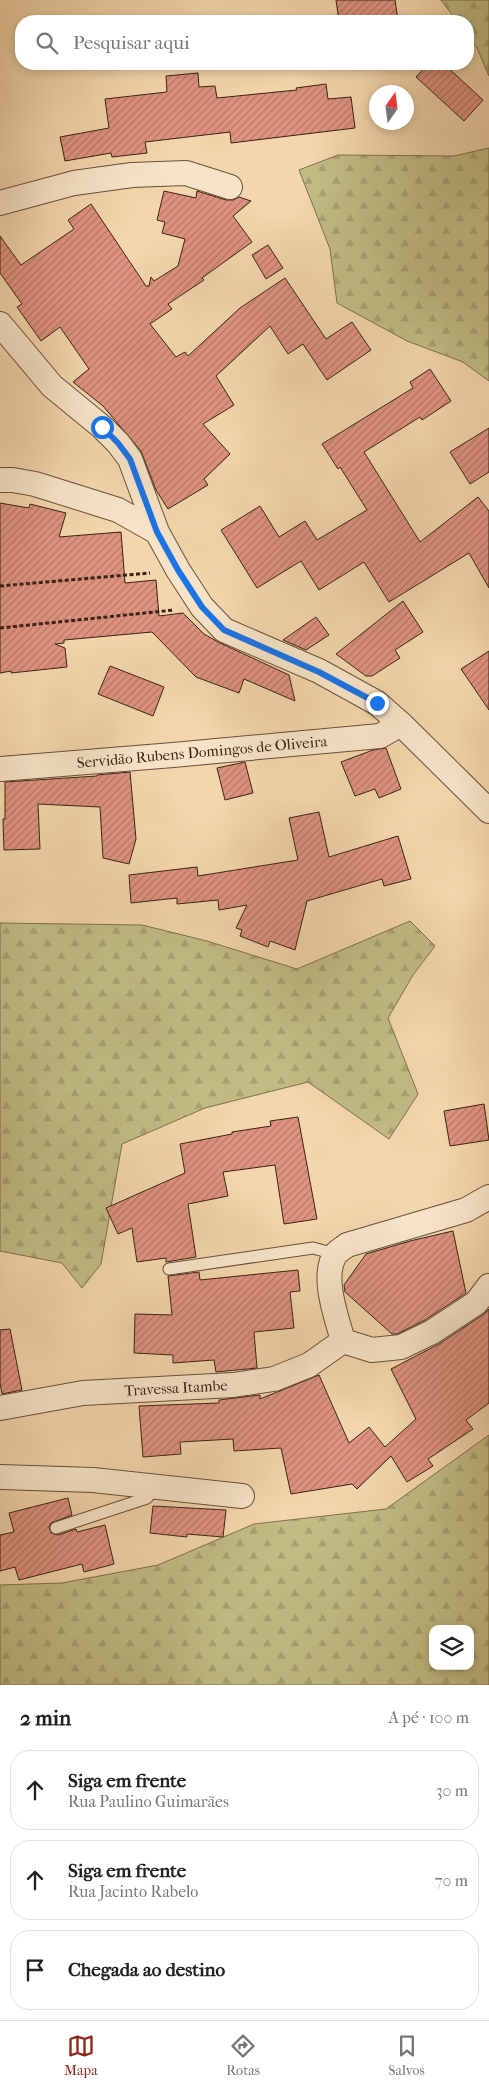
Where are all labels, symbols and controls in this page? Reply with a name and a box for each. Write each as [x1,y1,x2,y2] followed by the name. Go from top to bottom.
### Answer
[15,15,474,70] search box
[33,29,61,57] icon: search
[73,32,190,54] text: Pesquisar aqui
[369,85,414,130] north arrow
[91,416,114,439] route start
[366,692,389,715] route end
[76,732,329,772] street label: Servidão Rubens Domingos de Oliveira
[124,1376,229,1400] street label: Travessa Itambe
[429,1625,474,1670] map controls
[429,1625,474,1670] button: layers
[20,1706,71,1730] text: 2 min
[389,1708,469,1727] text: A pé · 100 m
[68,1770,186,1792] text: Siga em frente
[21,1776,49,1804] icon: ahead
[436,1781,468,1800] text: 30 m
[68,1792,229,1811] text: Rua Paulino Guimarães
[68,1860,186,1882] text: Siga em frente
[21,1866,49,1894] icon: ahead
[435,1871,468,1890] text: 70 m
[68,1882,198,1901] text: Rua Jacinto Rabelo
[21,1956,49,1984] icon: arrive
[68,1959,225,1981] text: Chegada ao destino
[64,2032,98,2079] tab: Mapa
[226,2032,260,2079] tab: Rotas
[388,2032,425,2079] tab: Salvos

